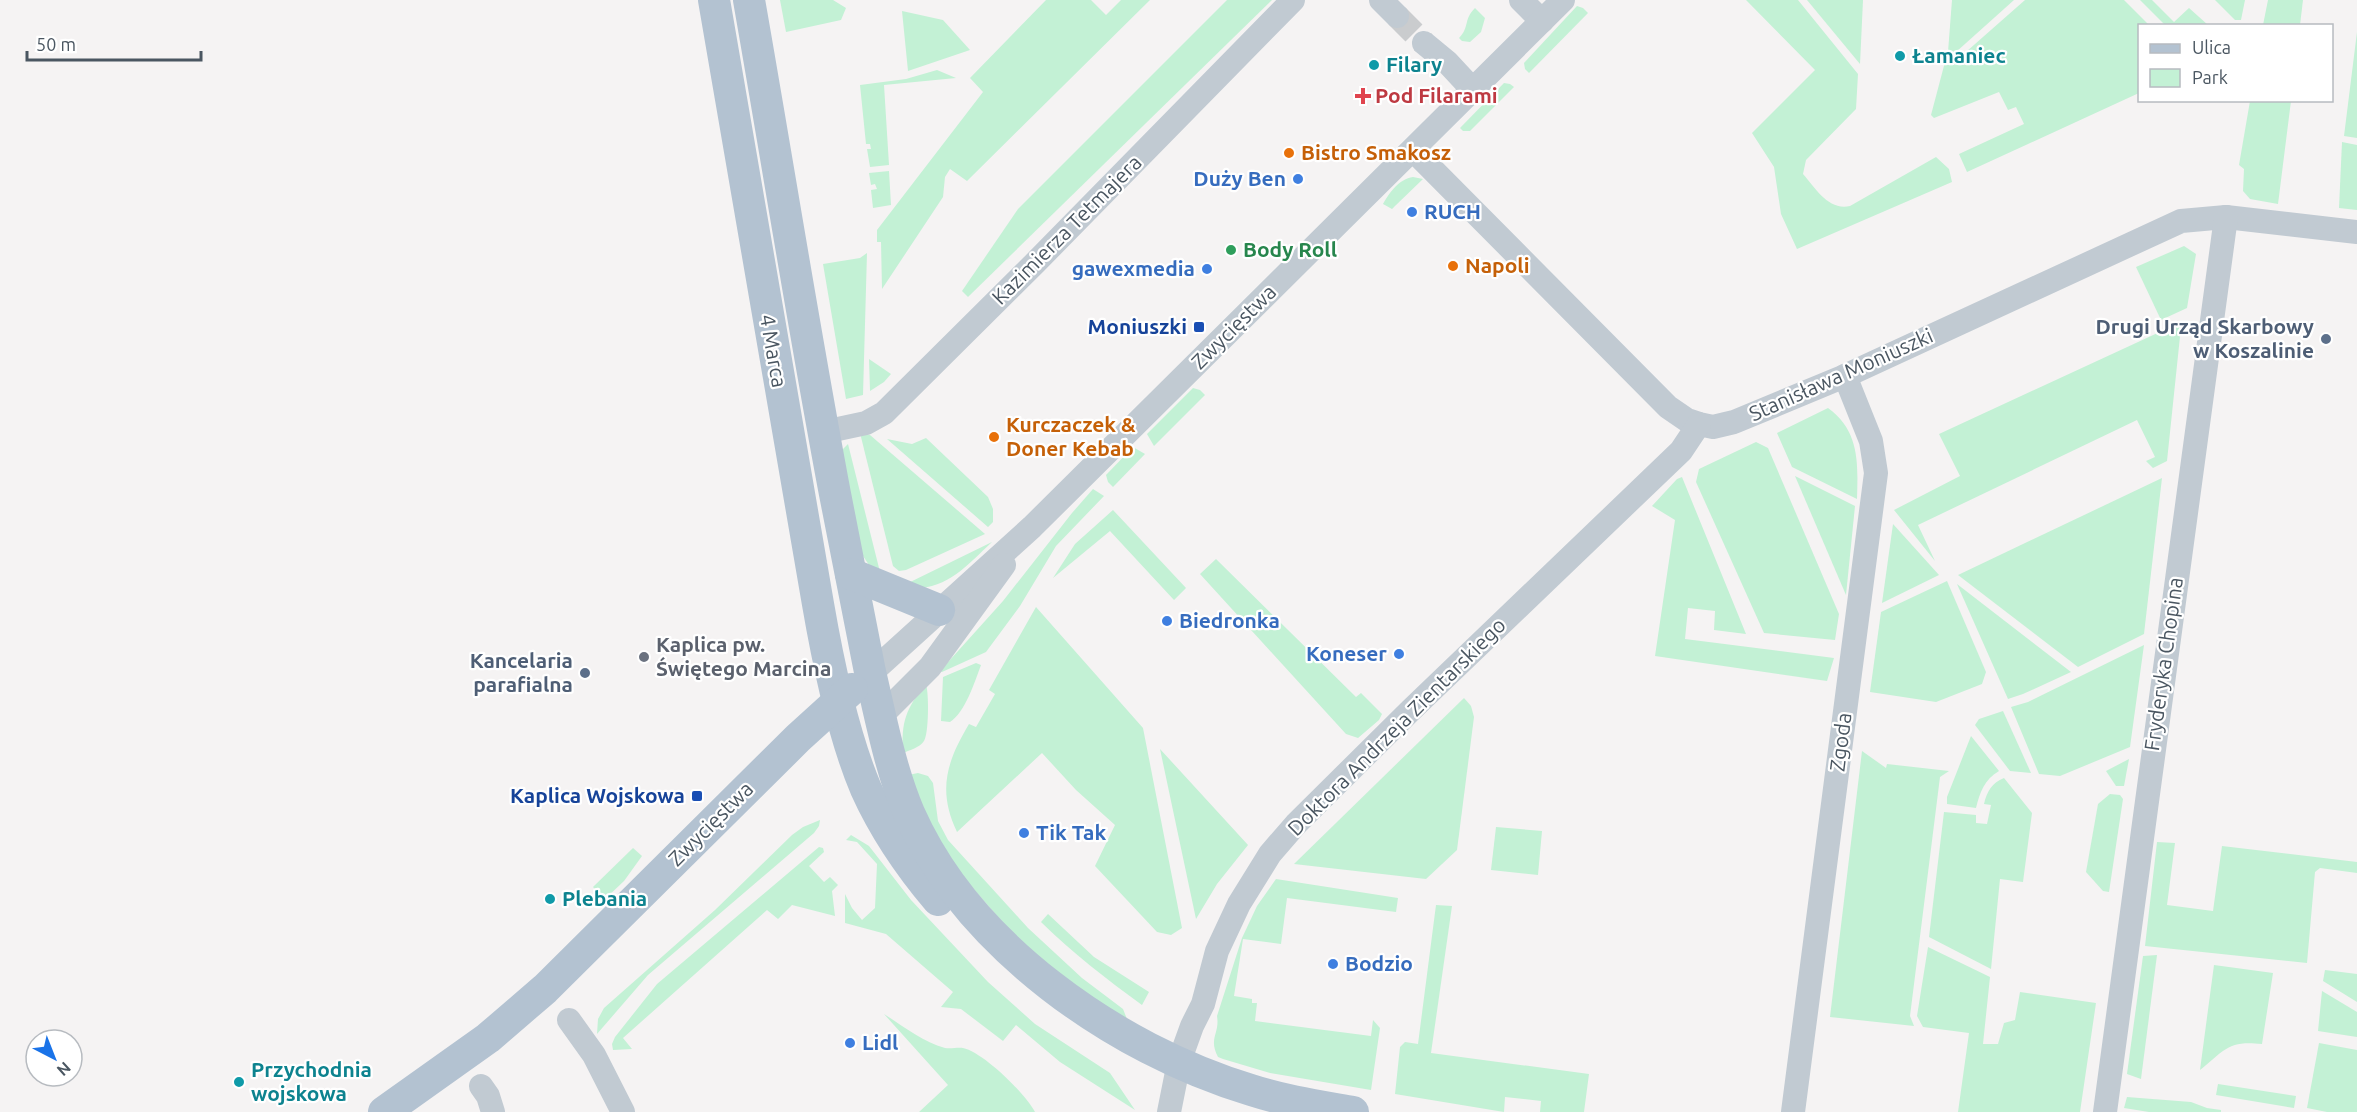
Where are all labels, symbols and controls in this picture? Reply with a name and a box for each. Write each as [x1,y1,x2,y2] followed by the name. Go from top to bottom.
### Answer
[27,24,201,62] scale bar
[2138,24,2333,102] legend
[36,34,76,54] text: 50 m
[2192,37,2231,57] text: Ulica
[1912,43,2006,67] place label: Łamaniec
[1893,49,1907,63] marker: Łamaniec
[1386,52,1442,76] place label: Filary
[1367,58,1381,72] marker: Filary
[2192,67,2228,87] text: Park
[1375,83,1498,107] place label: Pod Filarami
[1356,89,1370,103] marker: Pod Filarami
[1301,140,1451,164] place label: Bistro Smakosz
[1282,146,1296,160] marker: Bistro Smakosz
[987,150,1146,309] street label: Kazimierza Tetmajera
[1193,166,1286,190] place label: Duży Ben
[1291,172,1305,186] marker: Duży Ben
[1424,199,1481,223] place label: RUCH
[1405,205,1419,219] marker: RUCH
[1243,237,1337,261] place label: Body Roll
[1224,243,1238,257] marker: Body Roll
[1465,253,1530,277] place label: Napoli
[1072,256,1195,280] place label: gawexmedia
[1446,259,1460,273] marker: Napoli
[1200,262,1214,276] marker: gawexmedia
[1186,279,1280,373] street label: Zwycięstwa
[756,312,792,389] street label: 4 Marca
[1088,314,1187,338] place label: Moniuszki
[2095,314,2314,362] place label: Drugi Urząd Skarbowy w Koszalinie
[1192,320,1206,334] marker: Moniuszki
[1745,323,1936,425] street label: Stanisława Moniuszki
[2319,332,2333,346] marker: Drugi Urząd Skarbowy w Koszalinie
[1006,412,1136,460] place label: Kurczaczek & Doner Kebab
[987,430,1001,444] marker: Kurczaczek & Doner Kebab
[2139,575,2187,752] street label: Fryderyka Chopina
[1179,608,1280,632] place label: Biedronka
[1282,612,1510,840] street label: Doktora Andrzeja Zientarskiego
[1160,614,1174,628] marker: Biedronka
[656,632,831,680] place label: Kaplica pw. Świętego Marcina
[1306,641,1387,665] place label: Koneser
[1392,647,1406,661] marker: Koneser
[470,648,573,696] place label: Kancelaria parafialna
[637,650,651,664] marker: Kaplica pw. Świętego Marcina
[578,666,592,680] marker: Kancelaria parafialna
[1824,711,1856,773] street label: Zgoda
[663,776,757,870] street label: Zwycięstwa
[510,783,685,807] place label: Kaplica Wojskowa
[690,789,704,803] marker: Kaplica Wojskowa
[1036,820,1106,844] place label: Tik Tak
[1017,826,1031,840] marker: Tik Tak
[562,886,647,910] place label: Plebania
[543,892,557,906] marker: Plebania
[1345,951,1413,975] place label: Bodzio
[1326,957,1340,971] marker: Bodzio
[24,1028,84,1088] north arrow
[862,1030,898,1054] place label: Lidl
[843,1036,857,1050] marker: Lidl
[251,1057,372,1105] place label: Przychodnia wojskowa
[54,1058,74,1080] text: N
[232,1075,246,1089] marker: Przychodnia wojskowa

